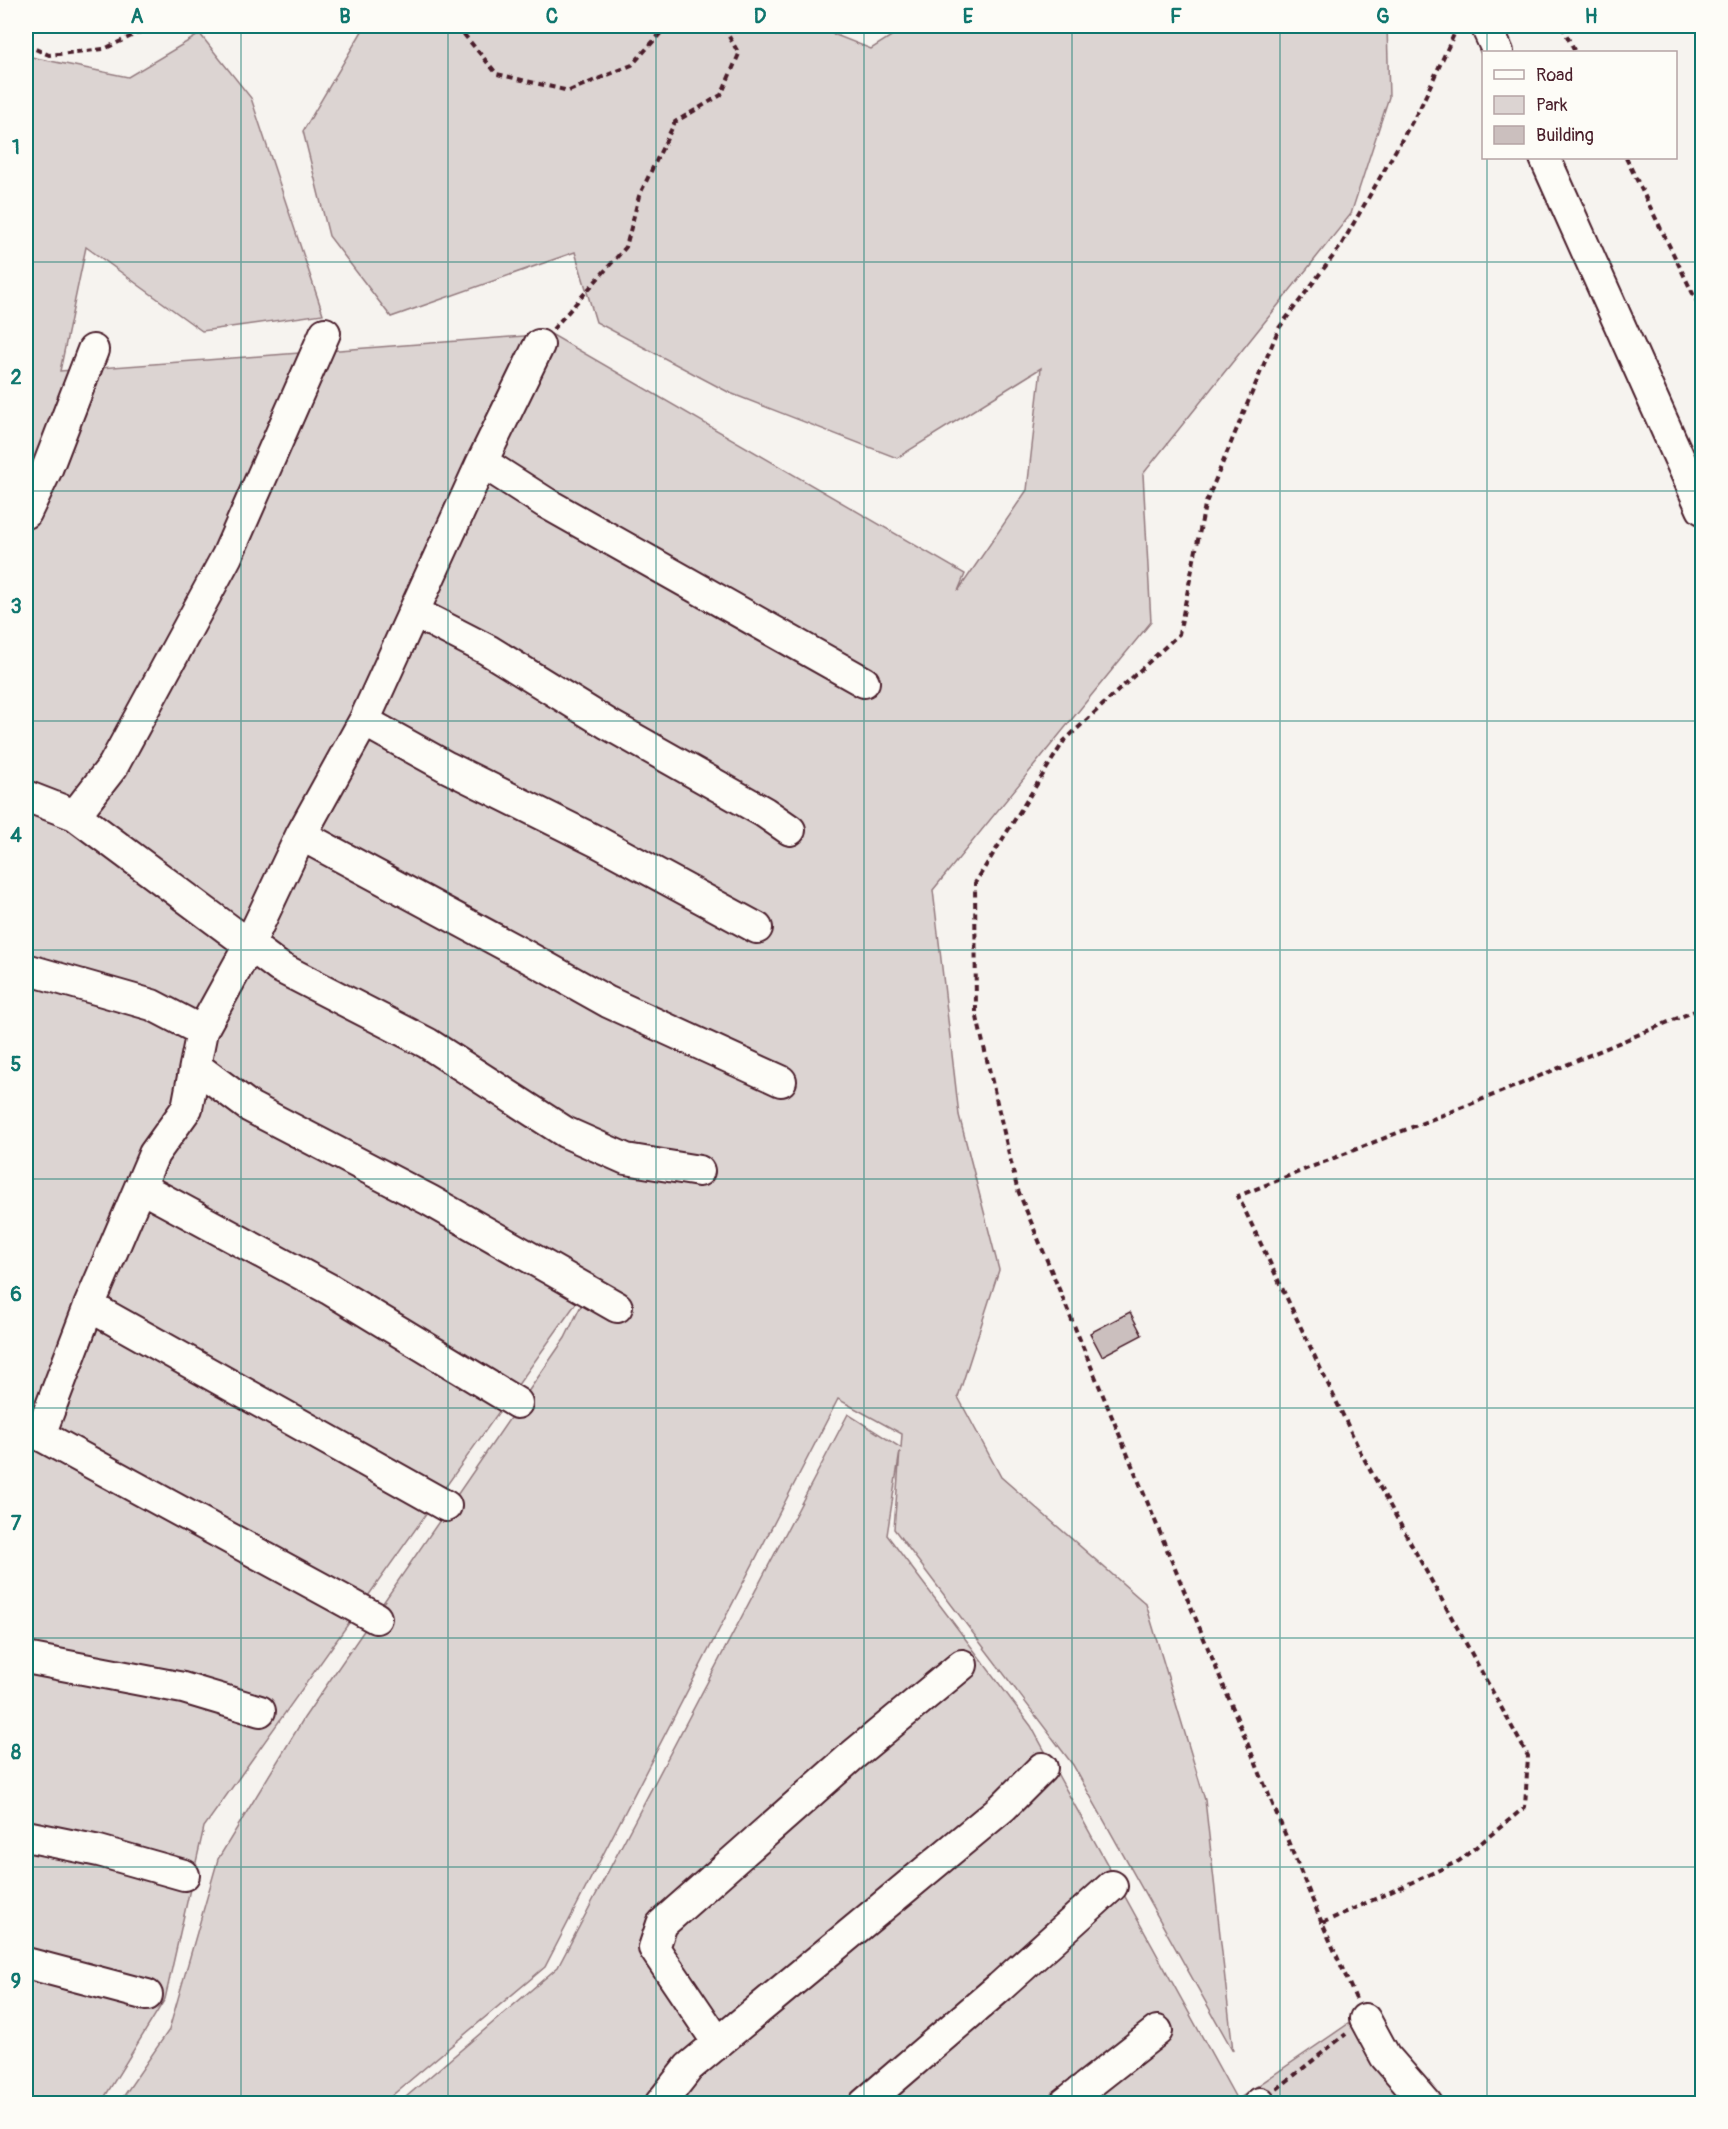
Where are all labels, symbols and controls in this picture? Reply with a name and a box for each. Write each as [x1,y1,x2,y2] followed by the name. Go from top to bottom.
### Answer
[131,4,144,29] text: A
[339,4,351,29] text: B
[546,4,558,29] text: C
[754,4,767,29] text: D
[963,4,974,29] text: E
[1170,4,1182,29] text: F
[1376,4,1390,29] text: G
[1585,4,1598,29] text: H
[1482,51,1677,159] legend
[1536,64,1573,87] text: Road
[1536,94,1568,117] text: Park
[1536,124,1594,147] text: Building
[12,135,20,160] text: 1
[10,365,22,390] text: 2
[10,594,22,619] text: 3
[10,823,22,848] text: 4
[11,1052,22,1077] text: 5
[10,1282,22,1307] text: 6
[11,1511,22,1536] text: 7
[11,1740,21,1765] text: 8
[11,1969,21,1994] text: 9

